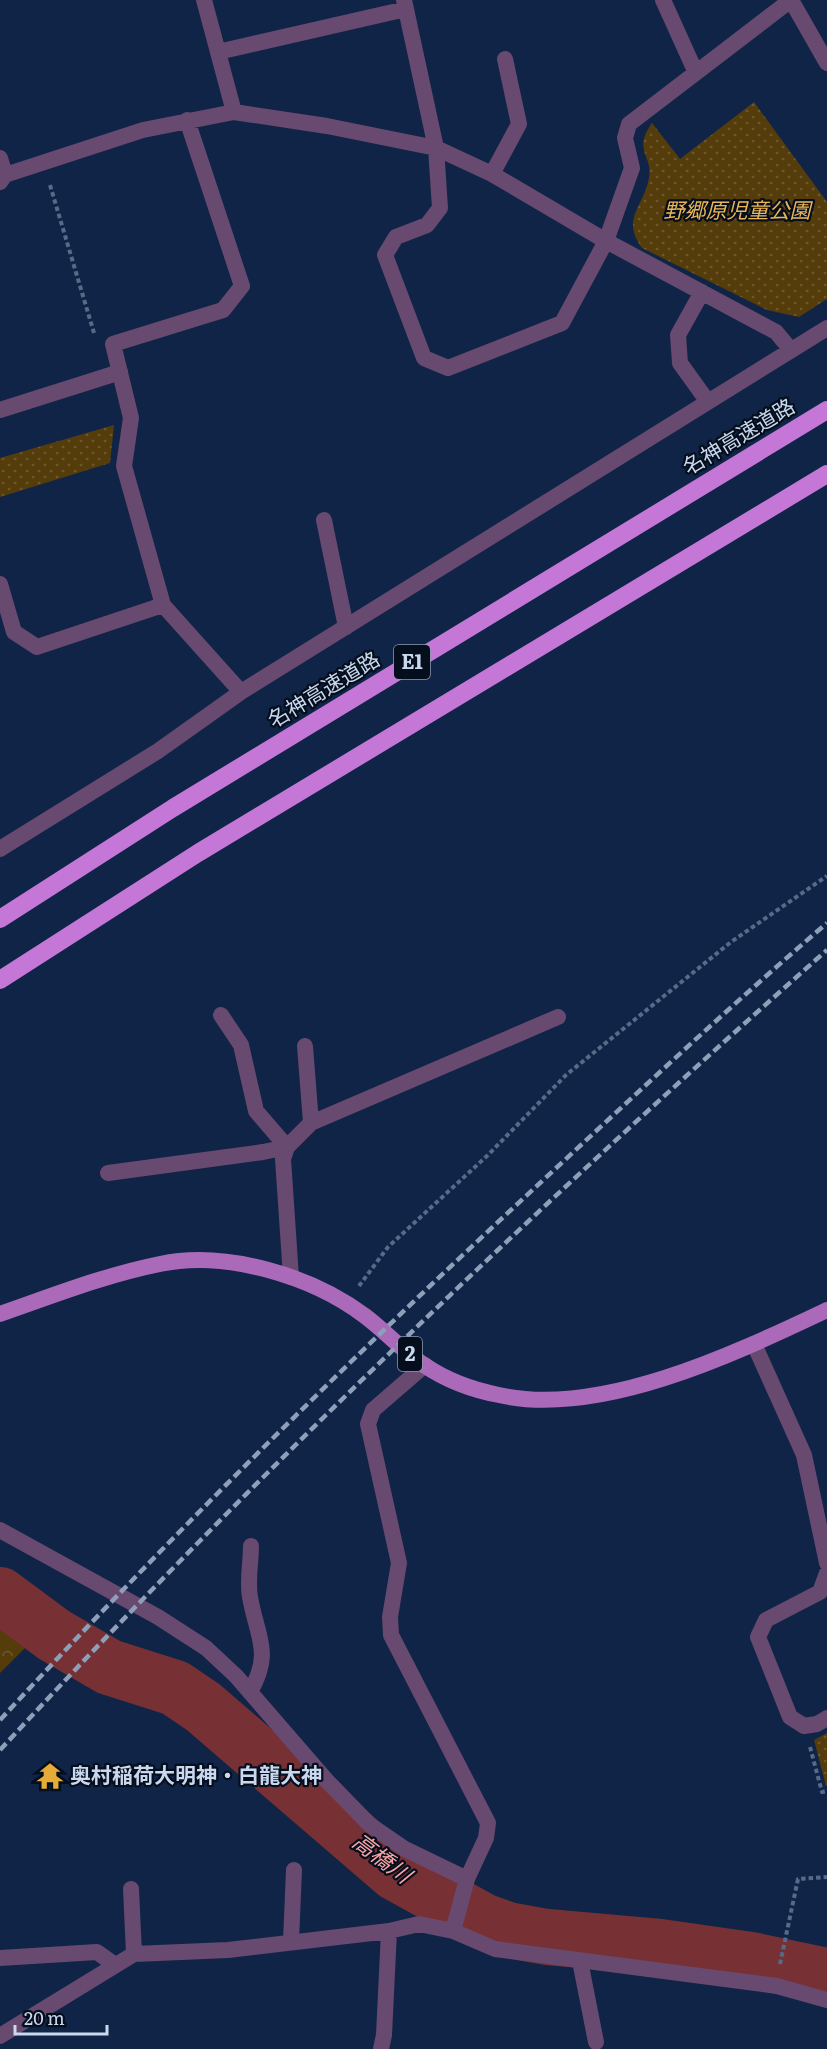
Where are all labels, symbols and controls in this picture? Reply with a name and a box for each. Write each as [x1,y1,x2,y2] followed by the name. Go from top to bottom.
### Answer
[664,193,813,224] park label: 野郷原児童公園
[676,389,800,481] street label: 名神高速道路
[261,642,385,734] street label: 名神高速道路
[394,645,430,679] road number: E1
[398,1337,422,1371] road number: 2
[70,1758,322,1789] place label: 奥村稲荷大明神・白龍大神
[35,1761,65,1791] temple icon: 奥村稲荷大明神・白龍大神
[347,1824,421,1891] water label: 高橋川
[15,1998,106,2036] scale bar
[24,2004,65,2031] text: 20 m

